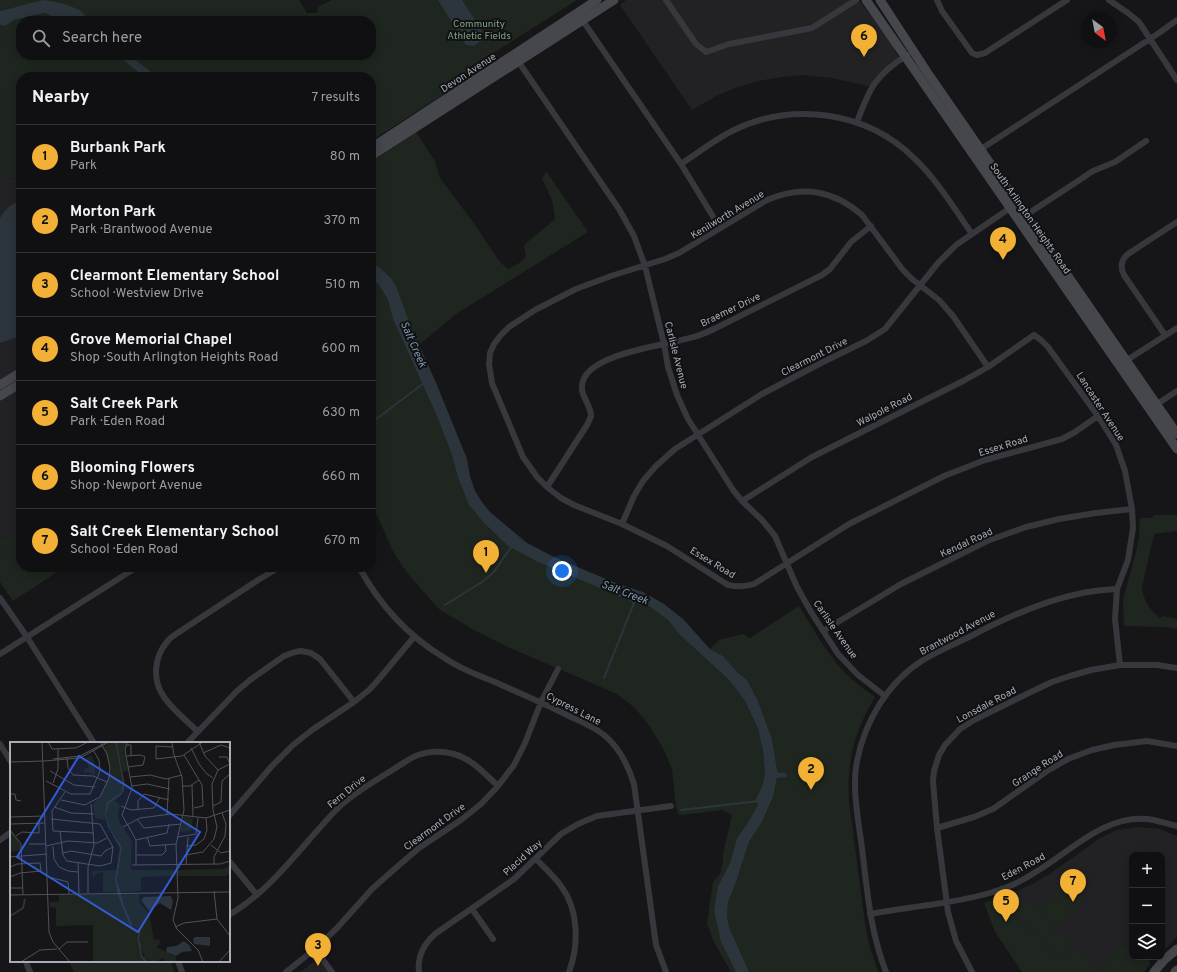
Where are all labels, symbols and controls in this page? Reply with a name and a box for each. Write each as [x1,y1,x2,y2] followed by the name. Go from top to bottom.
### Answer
[1081,12,1117,48] north arrow
[16,16,376,60] search box
[447,18,511,43] park label: Community Athletic Fields
[851,24,877,57] pin: 6
[30,27,52,49] icon: search
[62,29,142,48] text: Search here
[439,51,499,96] street label: Devon Avenue
[32,87,89,109] text: Nearby
[311,90,360,106] text: 7 results
[70,139,166,158] text: Burbank Park
[42,149,48,165] text: 1
[330,149,360,165] text: 80 m
[70,158,97,174] text: Park
[986,161,1073,277] street label: South Arlington Heights Road
[688,188,767,242] street label: Kenilworth Avenue
[70,203,156,222] text: Morton Park
[41,213,49,229] text: 2
[323,213,360,229] text: 370 m
[70,222,212,238] text: Park · Brantwood Avenue
[990,227,1016,260] pin: 4
[70,267,279,286] text: Clearmont Elementary School
[41,277,49,293] text: 3
[325,277,360,293] text: 510 m
[70,286,204,302] text: School · Westview Drive
[699,290,763,330] street label: Braemer Drive
[397,319,430,370] water label: Salt Creek
[661,320,690,390] street label: Carlisle Avenue
[70,331,232,350] text: Grove Memorial Chapel
[779,335,850,380] street label: Clearmont Drive
[41,341,49,357] text: 4
[322,341,360,357] text: 600 m
[70,350,278,366] text: Shop · South Arlington Heights Road
[1073,370,1127,444] street label: Lancaster Avenue
[855,391,915,430] street label: Walpole Road
[70,395,178,414] text: Salt Creek Park
[41,405,49,421] text: 5
[322,405,360,421] text: 630 m
[70,414,165,430] text: Park · Eden Road
[977,433,1030,460] street label: Essex Road
[70,459,195,478] text: Blooming Flowers
[41,469,49,485] text: 6
[322,469,360,485] text: 660 m
[70,478,202,494] text: Shop · Newport Avenue
[70,523,279,542] text: Salt Creek Elementary School
[938,526,995,561] street label: Kendal Road
[42,533,48,549] text: 7
[324,533,360,549] text: 670 m
[473,540,499,573] pin: 1
[70,542,178,558] text: School · Eden Road
[687,545,737,582] street label: Essex Road
[552,561,572,581] your location
[599,578,650,608] water label: Salt Creek
[810,598,860,662] street label: Carlisle Avenue
[917,608,998,659] street label: Brantwood Avenue
[955,684,1019,726] street label: Lonsdale Road
[544,690,603,729] street label: Cypress Lane
[10,742,230,962] inset map
[1010,748,1066,791] street label: Grange Road
[798,757,824,790] pin: 2
[325,773,369,812] street label: Fern Drive
[401,800,468,854] street label: Clearmont Drive
[501,837,545,879] street label: Placid Way
[1000,850,1048,884] street label: Eden Road
[1129,852,1165,960] map controls
[1129,852,1165,888] button: +
[1060,869,1086,902] pin: 7
[1129,888,1165,924] button: −
[993,889,1019,922] pin: 5
[1129,924,1165,960] button: layers
[305,933,331,966] pin: 3

